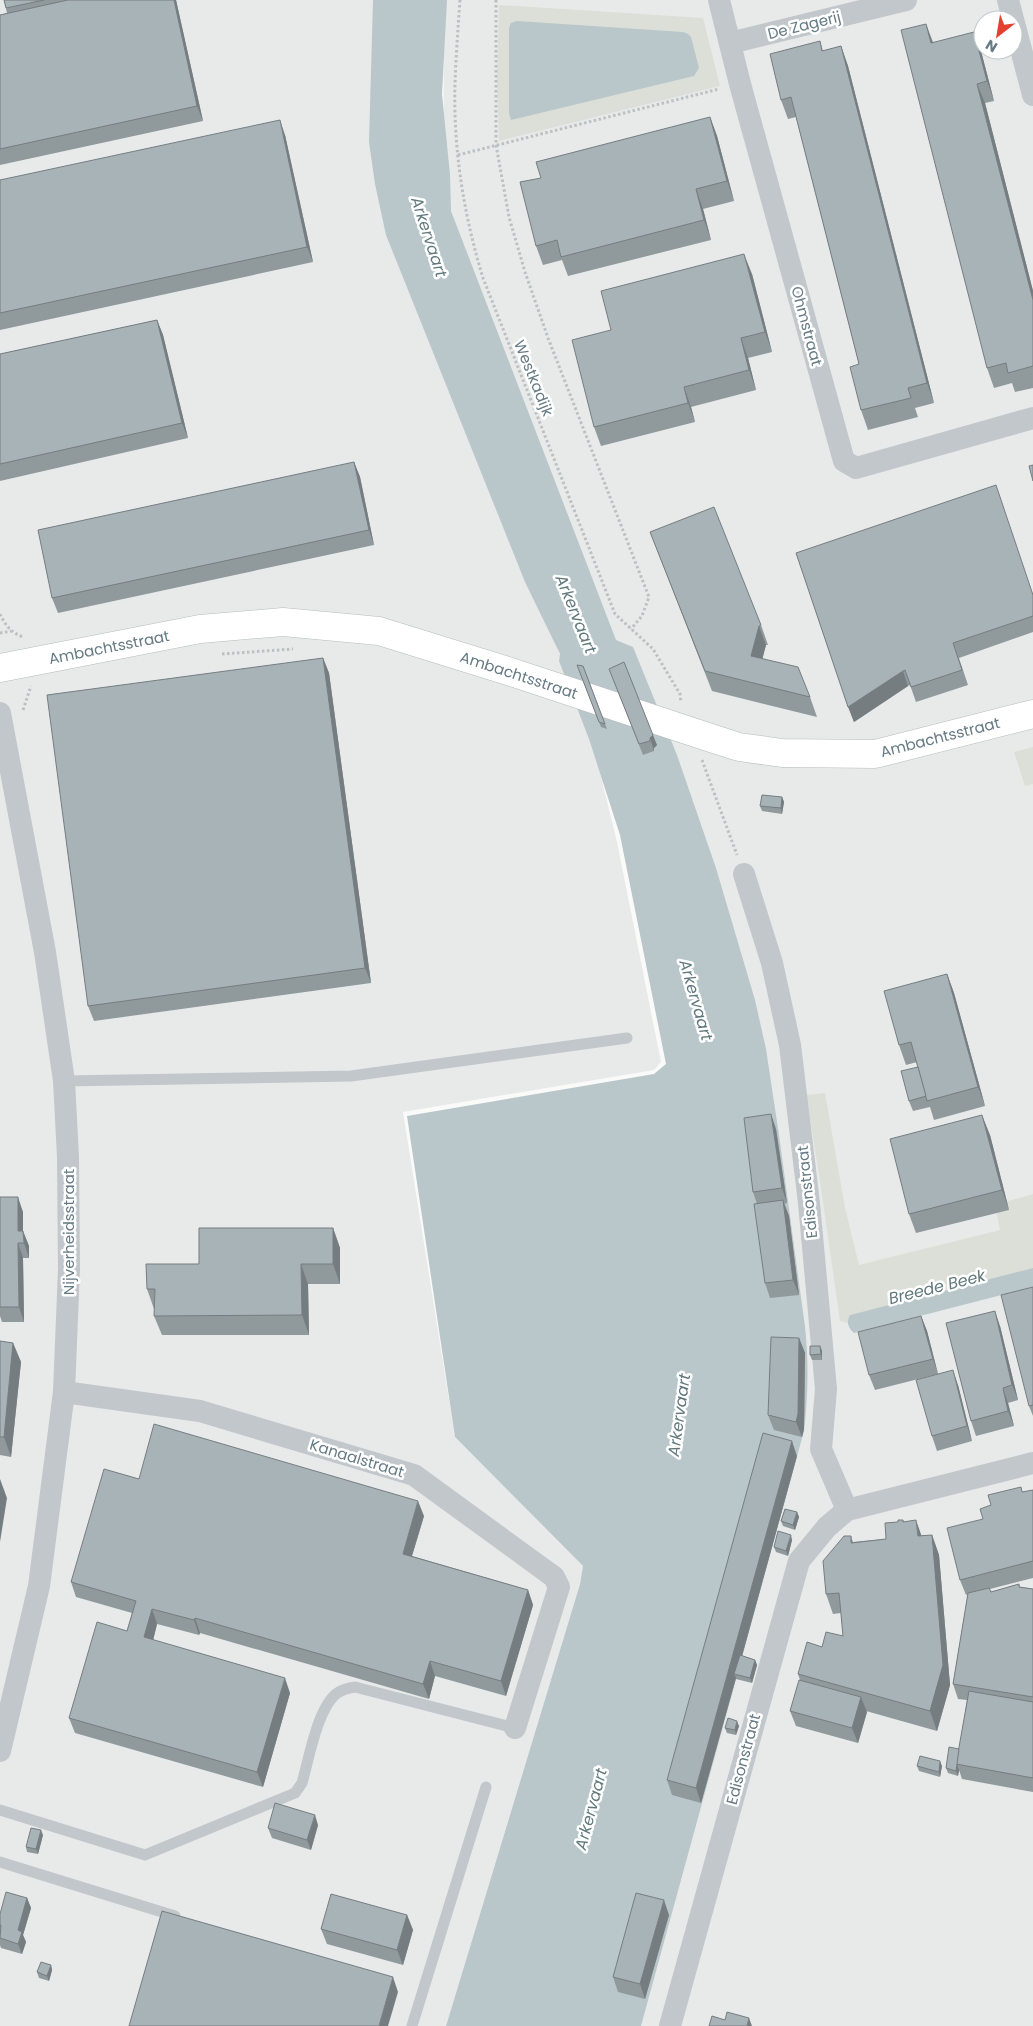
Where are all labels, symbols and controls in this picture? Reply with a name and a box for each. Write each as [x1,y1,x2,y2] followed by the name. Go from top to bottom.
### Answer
[765,6,843,44] street label: De Zagerij
[973,10,1023,60] north arrow
[982,35,1001,57] text: N
[405,193,453,281] water label: Arkervaart
[786,284,828,368] street label: Ohmstraat
[509,337,559,419] street label: Westkadijk
[549,570,603,658] water label: Arkervaart
[47,625,171,669] street label: Ambachtsstraat
[458,646,580,704] street label: Ambachtsstraat
[878,712,1002,762] street label: Ambachtsstraat
[673,956,719,1044] water label: Arkervaart
[792,1145,822,1239] street label: Edisonstraat
[58,1169,79,1295] street label: Nijverheidsstraat
[886,1264,989,1310] water label: Breede Beek
[662,1371,696,1459] water label: Arkervaart
[307,1434,407,1482] street label: Kanaalstraat
[721,1711,765,1807] street label: Edisonstraat
[569,1765,613,1853] water label: Arkervaart

